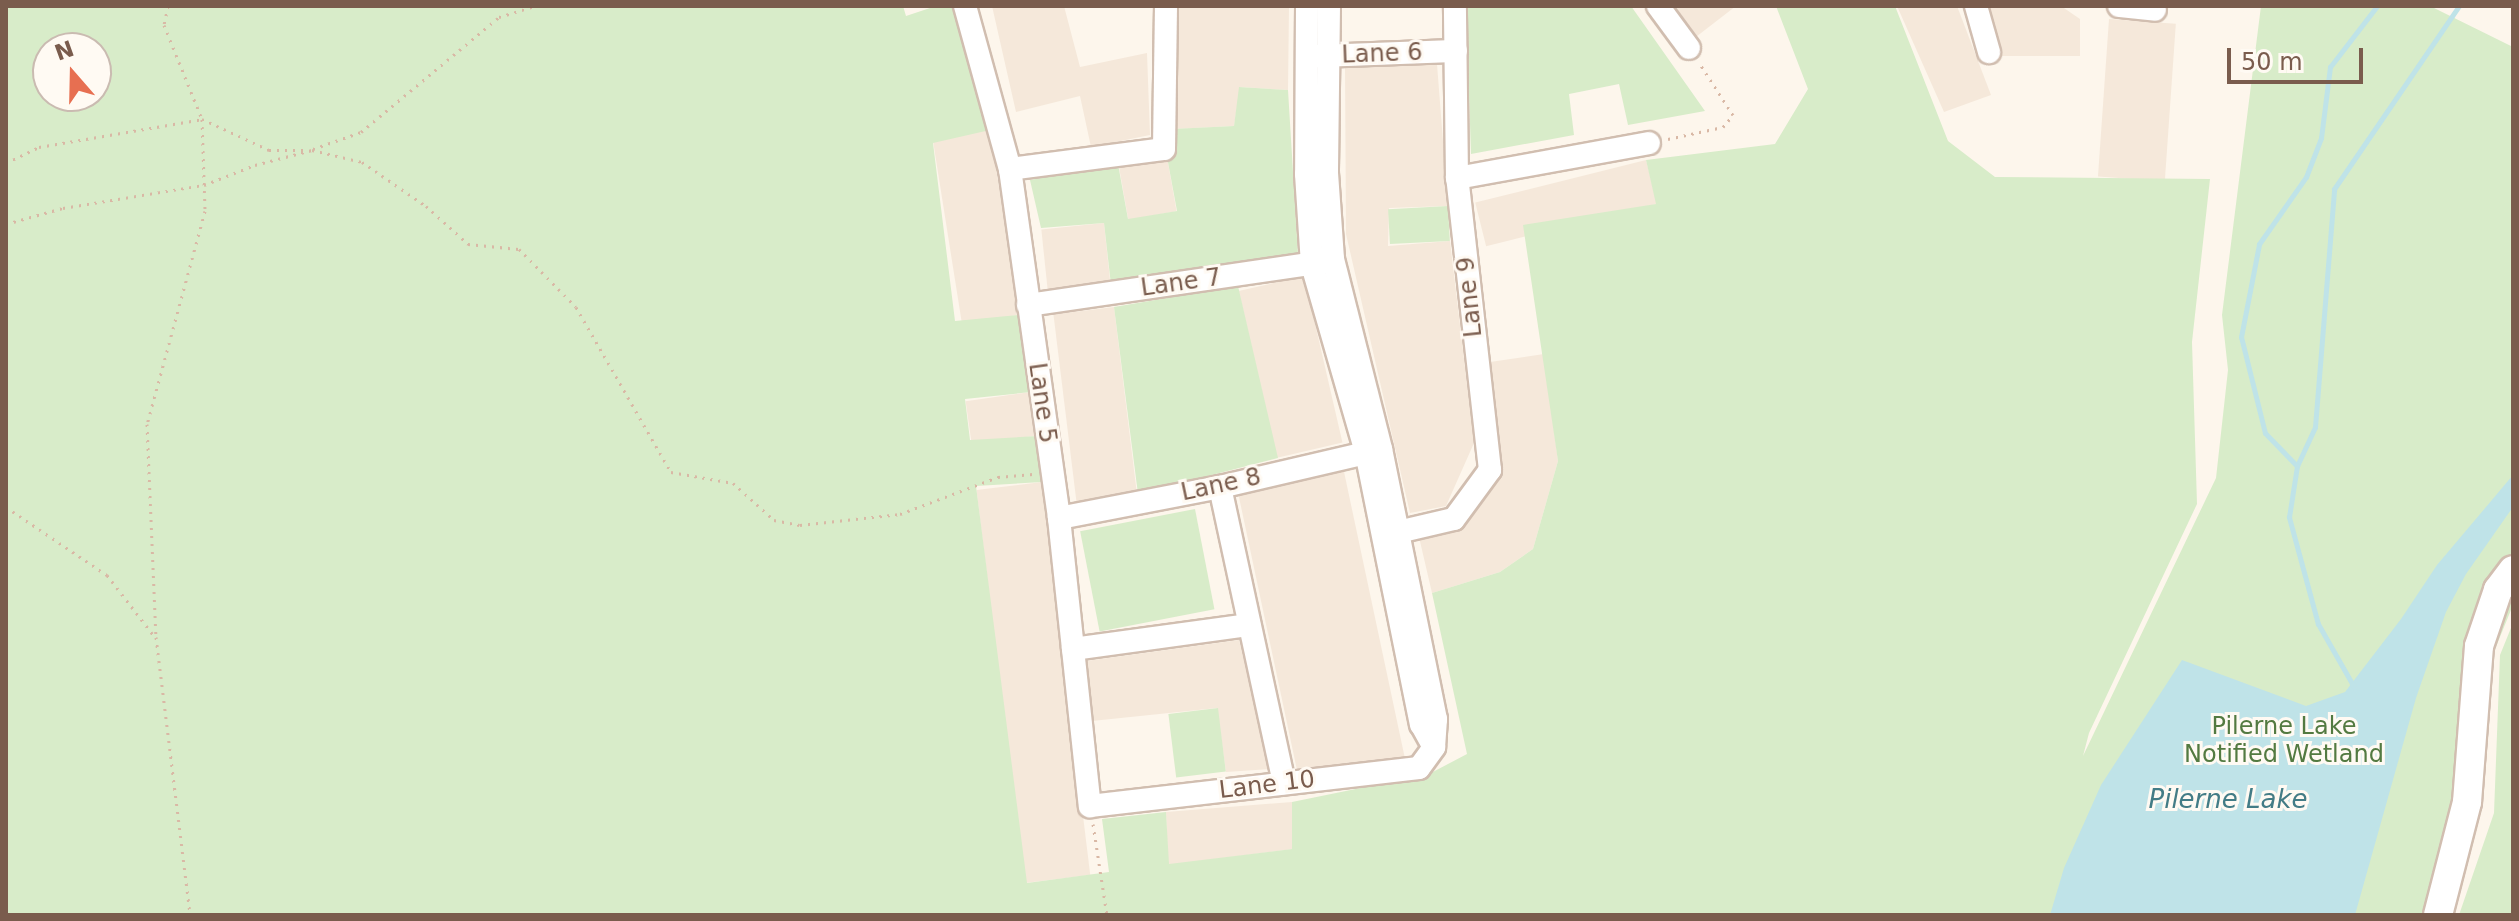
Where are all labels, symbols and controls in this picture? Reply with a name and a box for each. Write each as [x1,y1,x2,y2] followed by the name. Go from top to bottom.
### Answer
[32,32,112,112] north arrow
[2231,32,2367,82] scale bar
[51,36,77,66] text: N
[1341,38,1423,70] street label: Lane 6
[2241,48,2303,76] text: 50 m
[1451,255,1489,339] street label: Lane 9
[1139,263,1223,303] street label: Lane 7
[1022,361,1062,445] street label: Lane 5
[1178,462,1264,508] street label: Lane 8
[2184,713,2384,769] park label: Pilerne Lake Notified Wetland
[1217,765,1317,805] street label: Lane 10
[2148,784,2308,816] water label: Pilerne Lake

